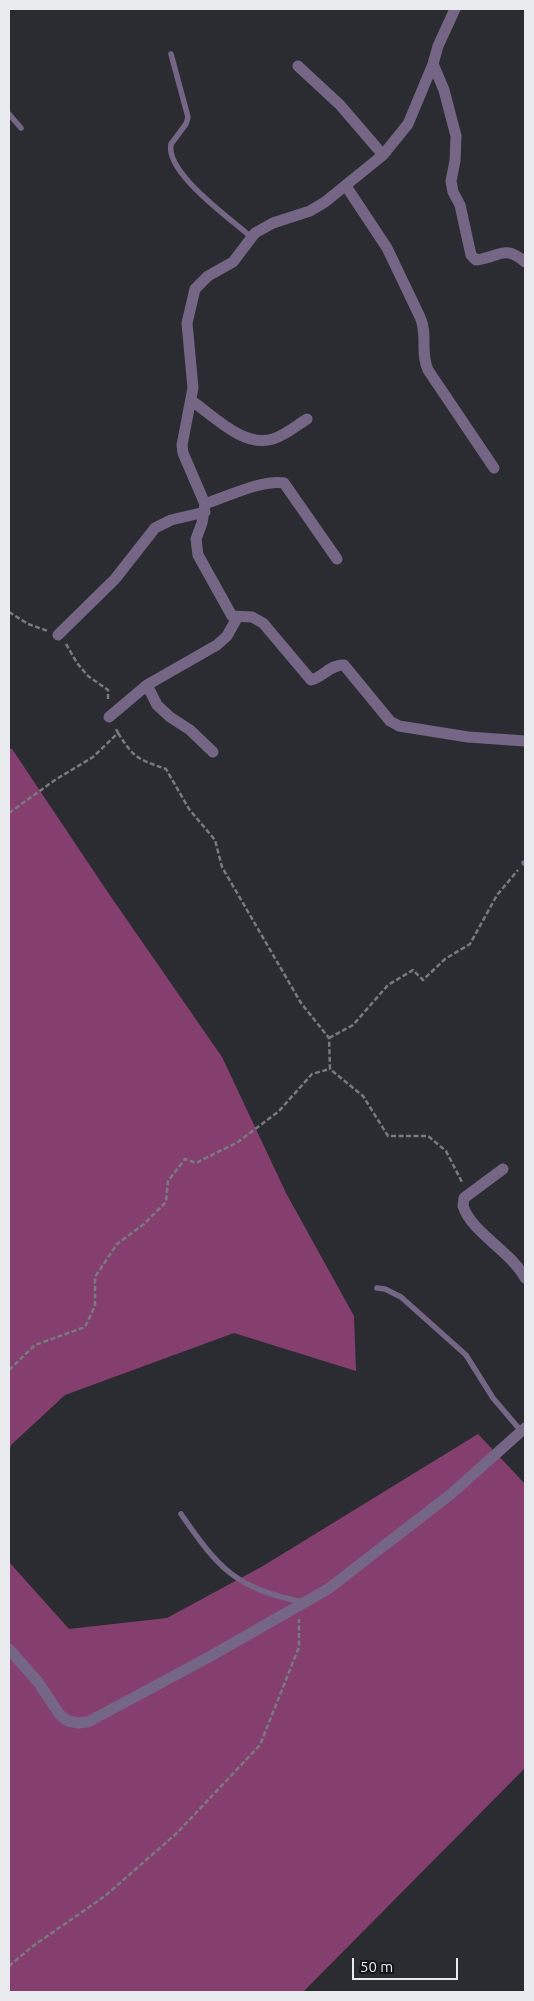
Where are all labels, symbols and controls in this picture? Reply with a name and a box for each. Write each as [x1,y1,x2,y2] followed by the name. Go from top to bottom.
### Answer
[354,1948,460,1980] scale bar
[360,1958,393,1975] text: 50 m

